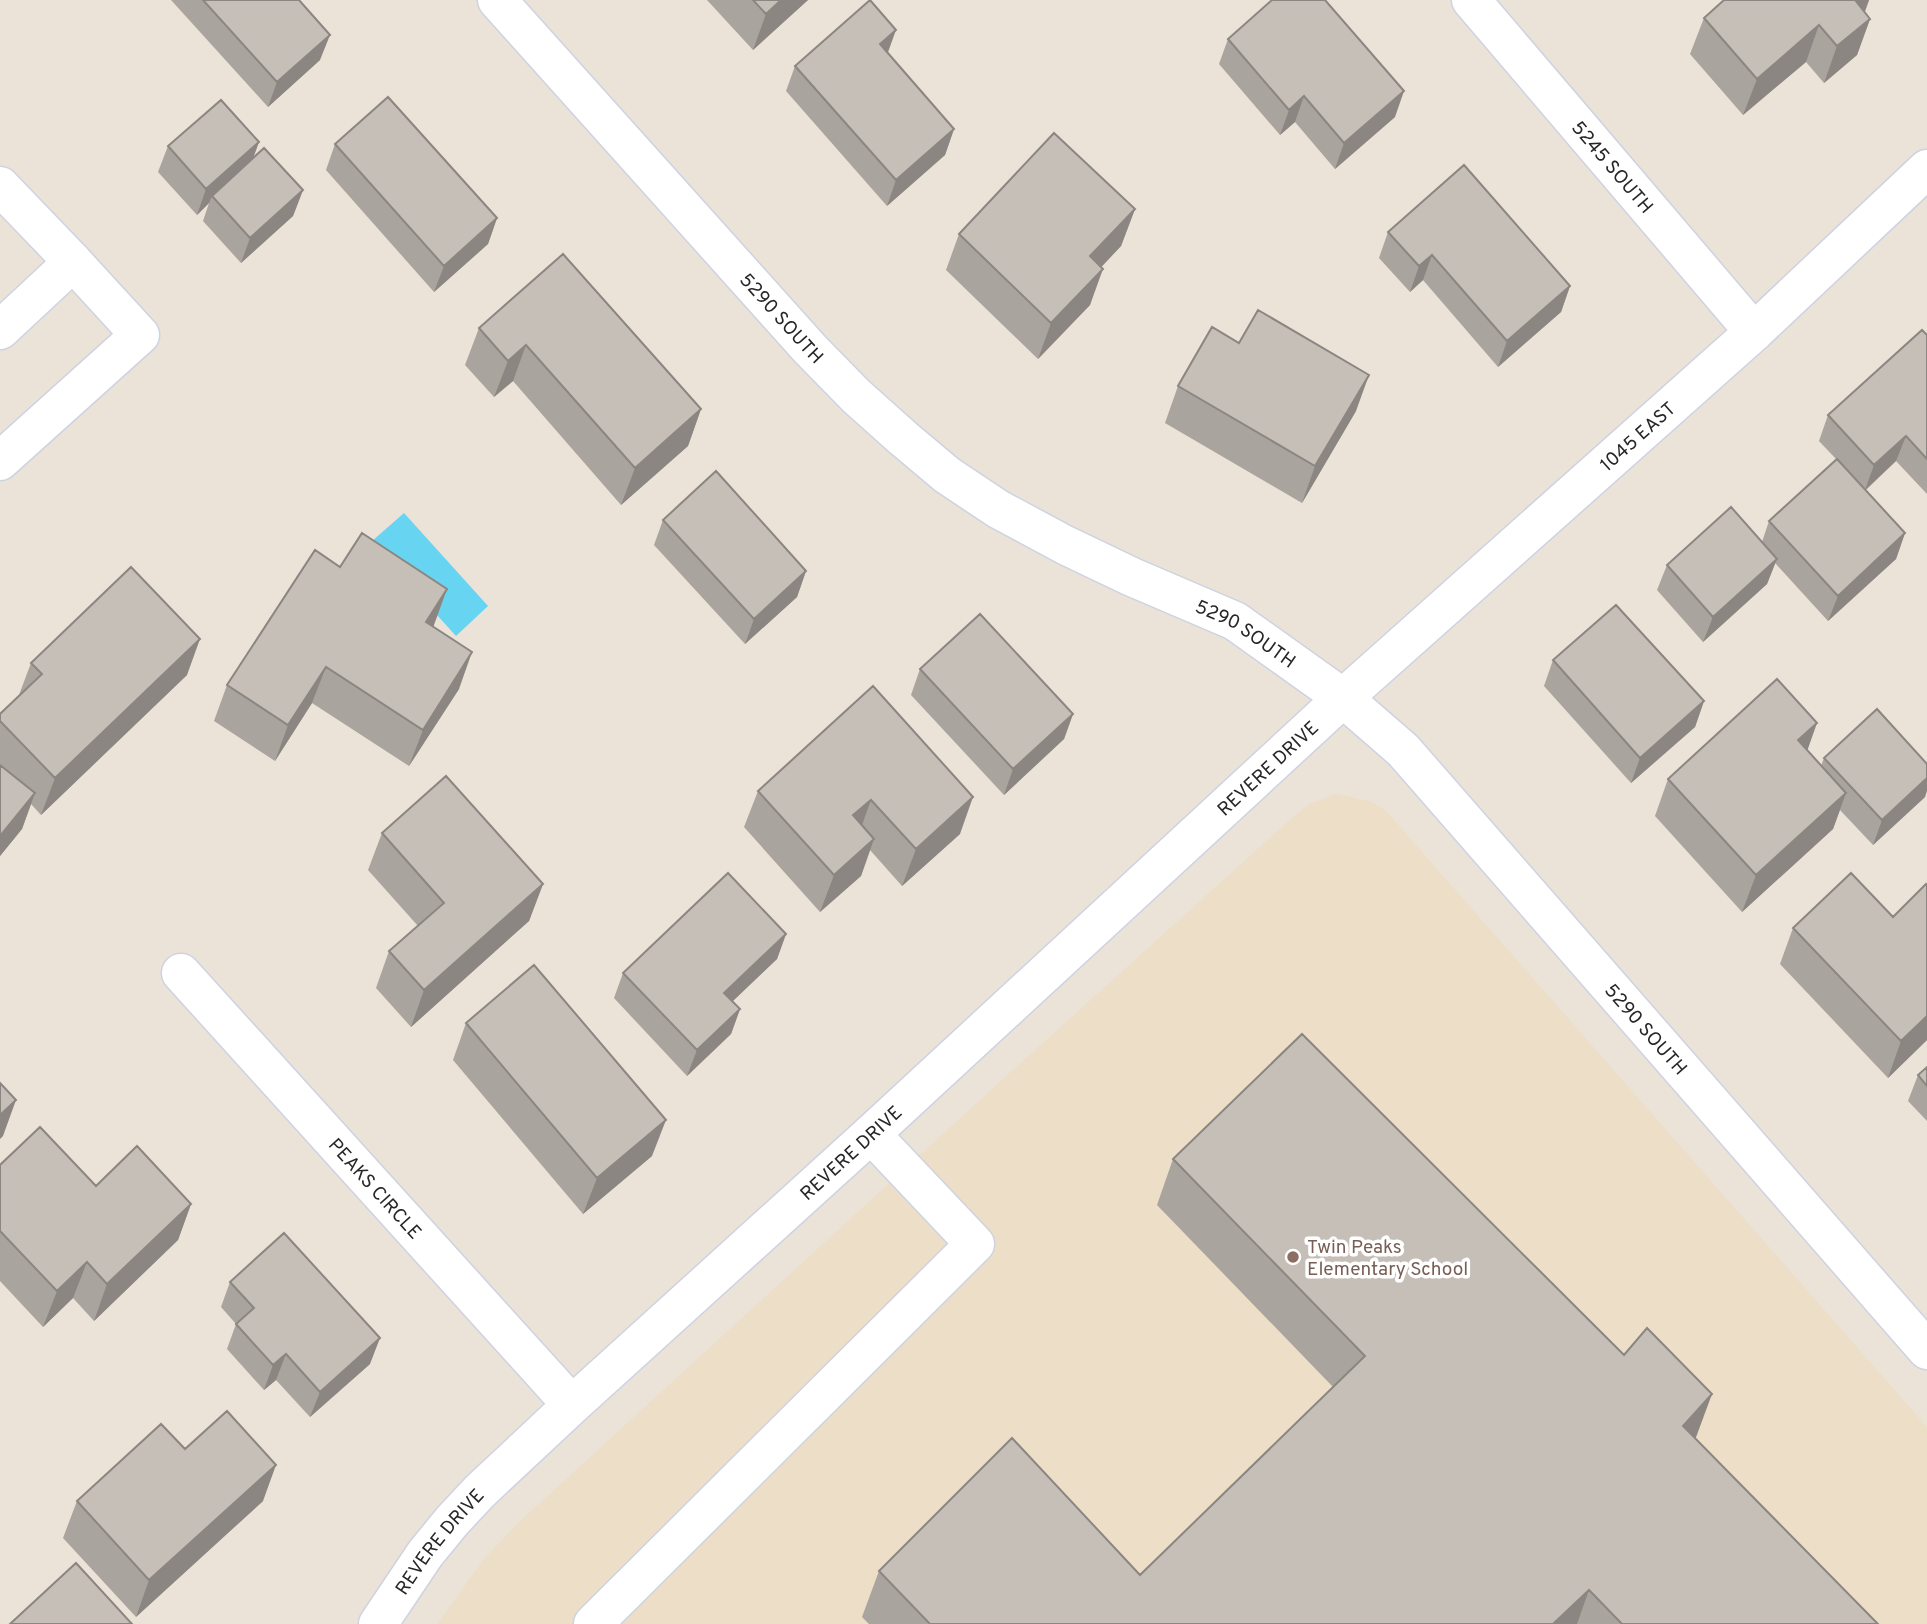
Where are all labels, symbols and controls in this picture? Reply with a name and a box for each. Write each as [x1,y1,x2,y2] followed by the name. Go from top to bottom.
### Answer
[1565,117,1658,219] street label: 5245 SOUTH
[734,269,828,370] street label: 5290 SOUTH
[1596,397,1681,478] street label: 1045 EAST
[1191,595,1300,674] street label: 5290 SOUTH
[1213,717,1324,822] street label: REVERE DRIVE
[1599,979,1692,1081] street label: 5290 SOUTH
[796,1101,908,1206] street label: REVERE DRIVE
[322,1134,426,1245] street label: PEAKS CIRCLE
[1307,1236,1468,1282] place label: Twin Peaks Elementary School
[1285,1249,1301,1265] marker: Twin Peaks Elementary School
[391,1484,490,1600] street label: REVERE DRIVE

